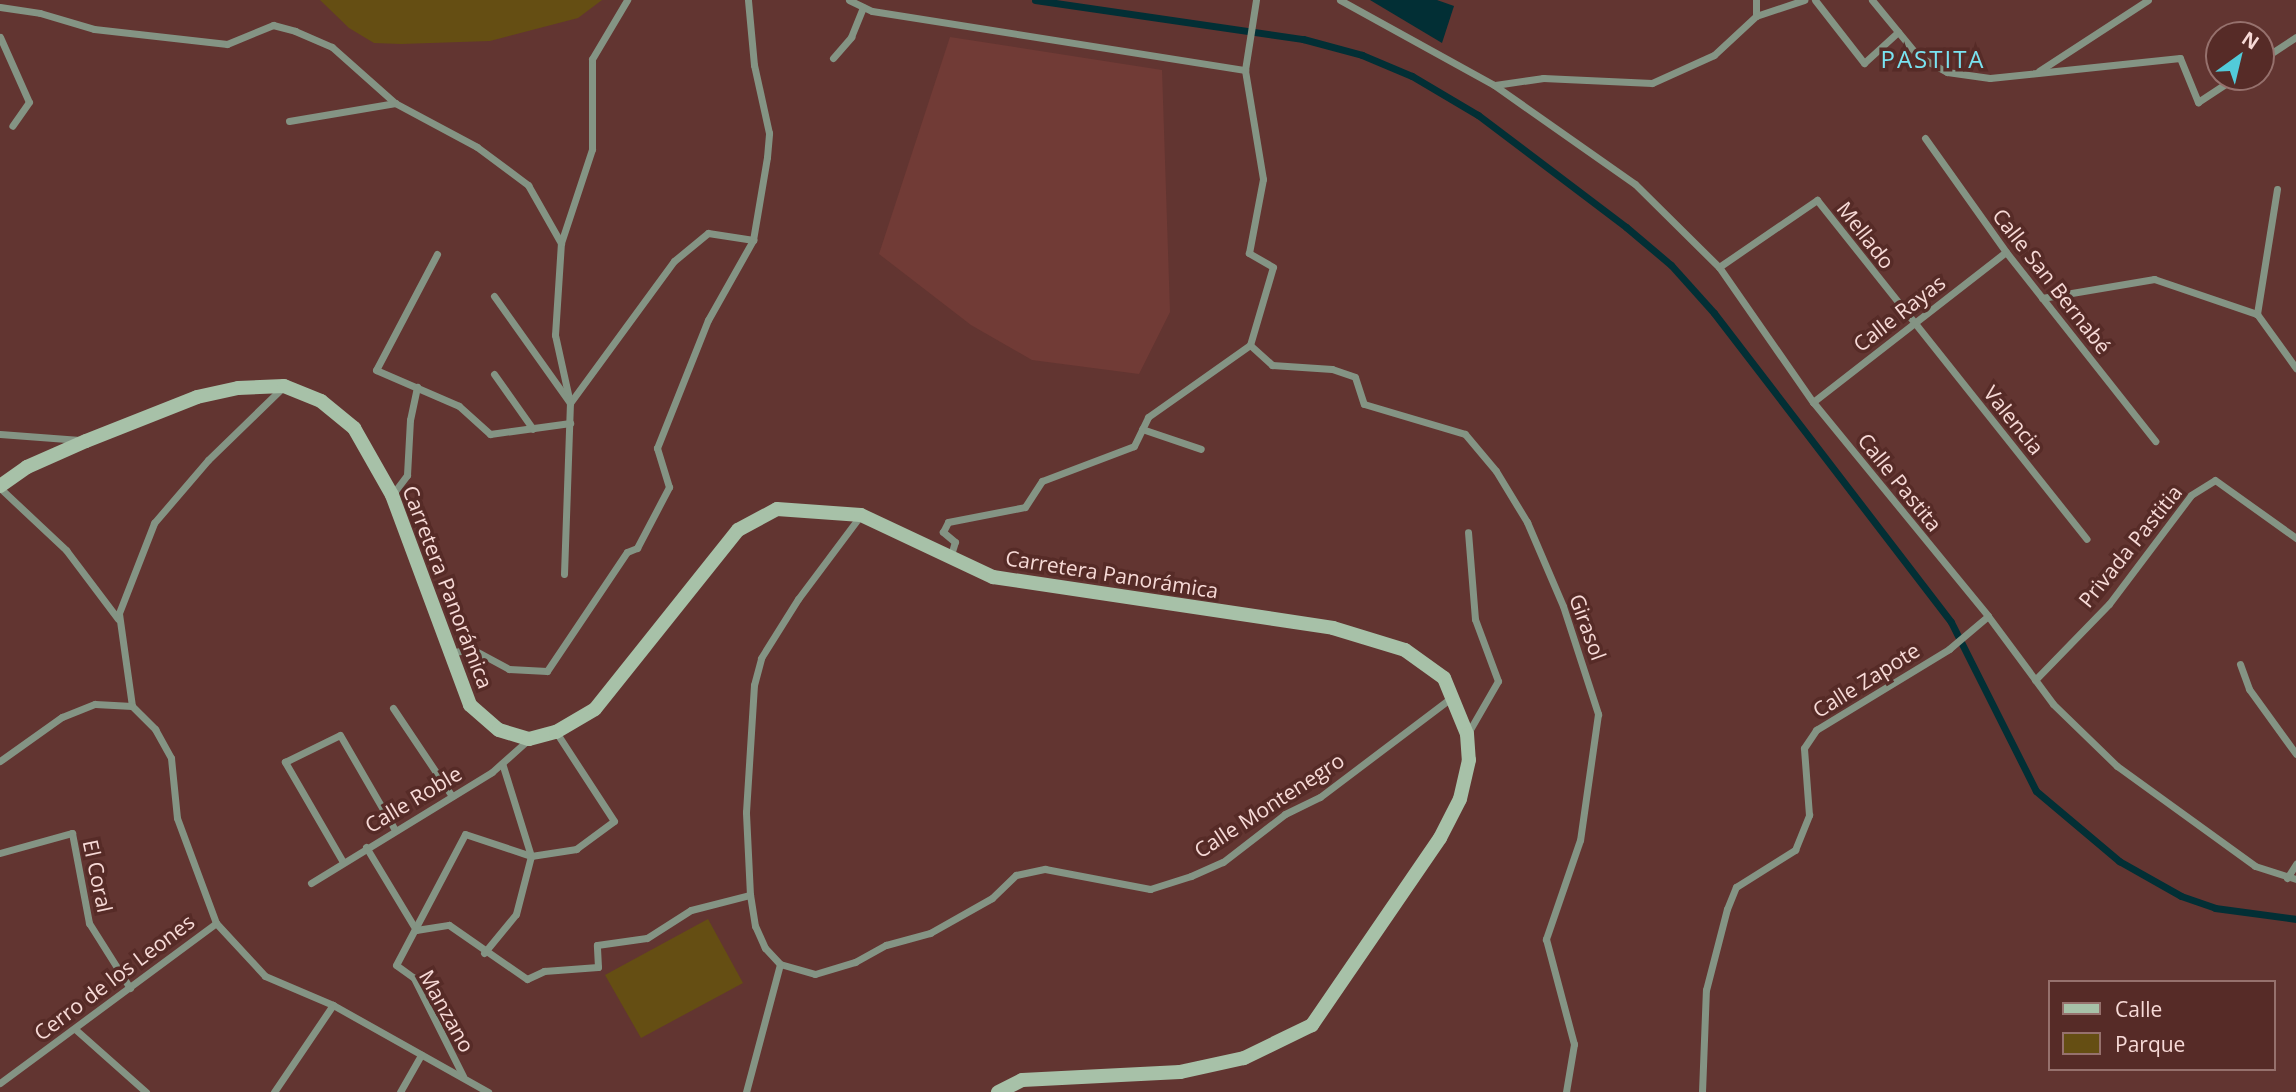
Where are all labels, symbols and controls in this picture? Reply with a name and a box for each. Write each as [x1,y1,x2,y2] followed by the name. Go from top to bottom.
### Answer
[2205,21,2275,91] north arrow
[2237,25,2264,55] text: N
[1881,45,1985,73] district label: PASTITA
[1832,196,1900,274] street label: Mellado
[1987,203,2117,359] street label: Calle San Bernabé
[1848,269,1950,357] street label: Calle Rayas
[1979,381,2049,459] street label: Valencia
[1853,428,1947,536] street label: Calle Pastita
[2073,480,2187,612] street label: Privada Pastitia
[398,482,498,692] street label: Carretera Panorámica
[1004,545,1220,603] street label: Carretera Panorámica
[1564,590,1612,664] street label: Girasol
[1808,637,1924,723] street label: Calle Zapote
[1189,747,1349,863] street label: Calle Montenegro
[360,760,466,838] street label: Calle Roble
[78,837,118,915] street label: El Coral
[29,909,199,1045] street label: Cerro de los Leones
[414,965,480,1057] street label: Manzano
[2048,980,2275,1071] legend
[2115,995,2162,1023] text: Calle
[2115,1030,2185,1058] text: Parque

